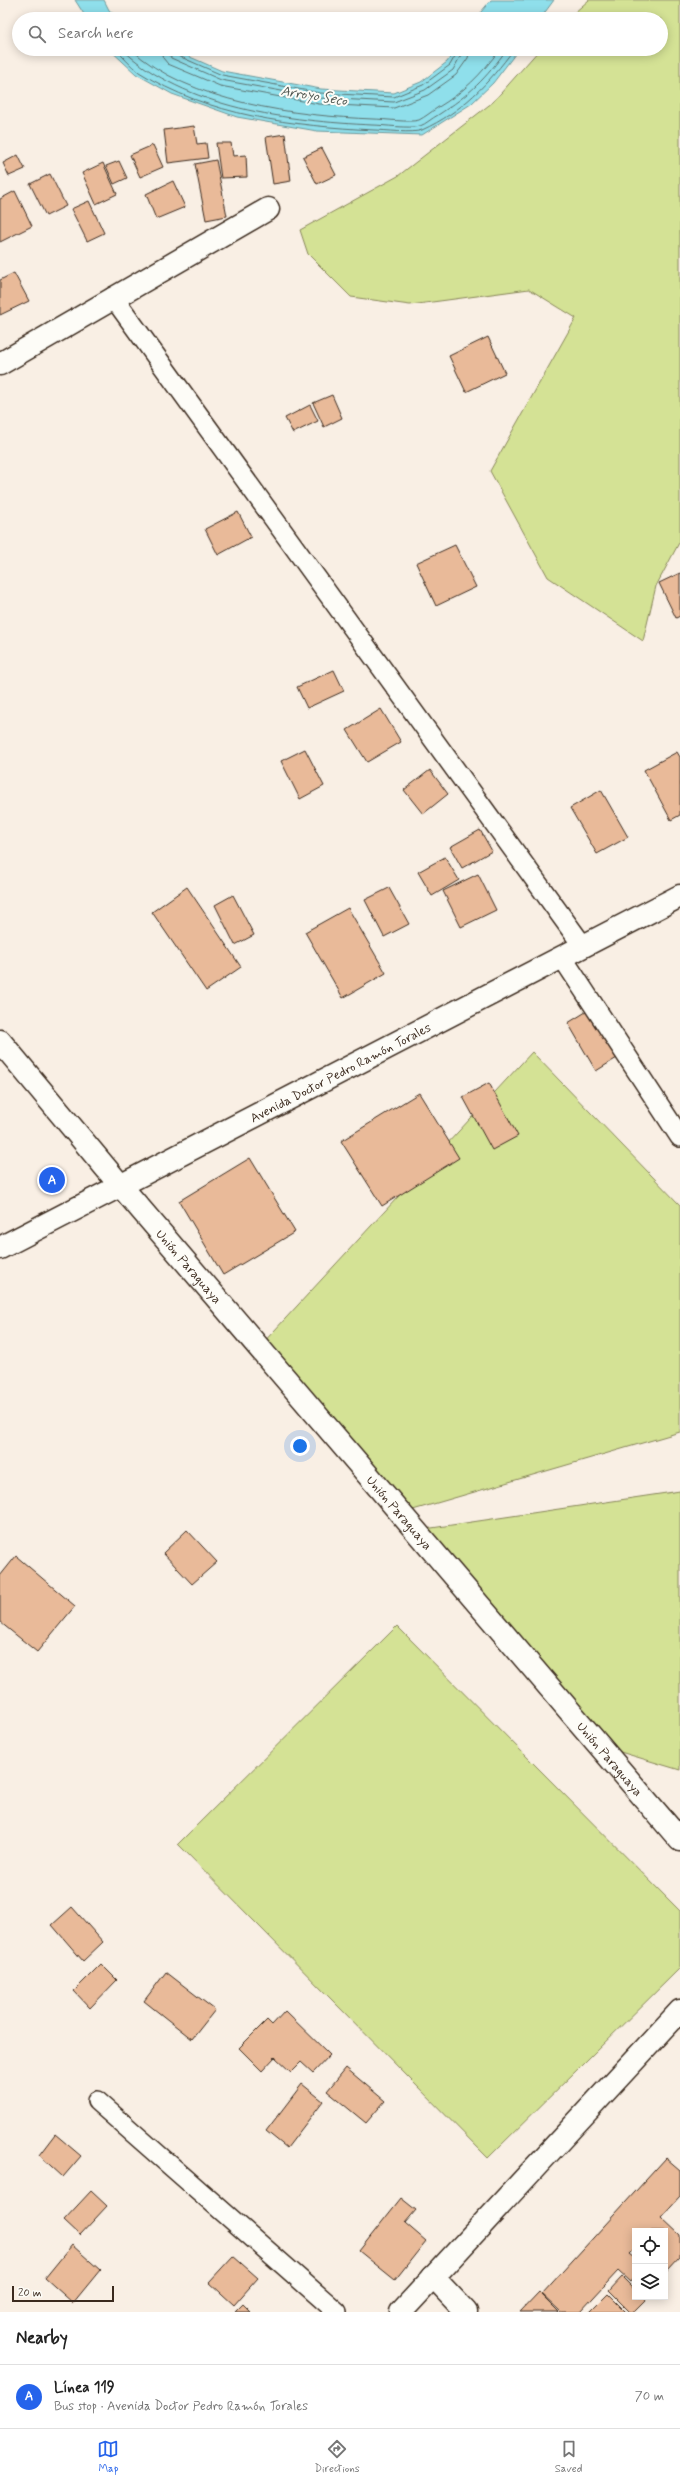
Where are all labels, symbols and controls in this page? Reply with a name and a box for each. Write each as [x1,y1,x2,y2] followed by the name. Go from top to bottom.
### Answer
[12,12,668,56] search box
[26,23,48,45] icon: search
[58,24,134,44] text: Search here
[279,82,349,110] water label: Arroyo Seco
[248,1019,434,1127] street label: Avenida Doctor Pedro Ramón Torales
[39,1165,65,1195] pin: A
[151,1226,225,1308] street label: Unión Paraguaya
[290,1436,310,1456] your location
[362,1472,435,1554] street label: Unión Paraguaya
[573,1719,646,1800] street label: Unión Paraguaya
[632,2228,668,2300] map controls
[632,2228,668,2264] button: locate
[632,2264,668,2300] button: layers
[12,2284,114,2303] scale bar
[18,2286,41,2300] text: 20 m
[16,2327,68,2349] text: Nearby
[54,2378,115,2398] text: Línea 119
[25,2388,33,2405] text: A
[635,2388,664,2405] text: 70 m
[54,2398,308,2415] text: Bus stop · Avenida Doctor Pedro Ramón Torales
[97,2438,119,2476] tab: Map
[314,2438,360,2476] tab: Directions
[555,2438,582,2476] tab: Saved

